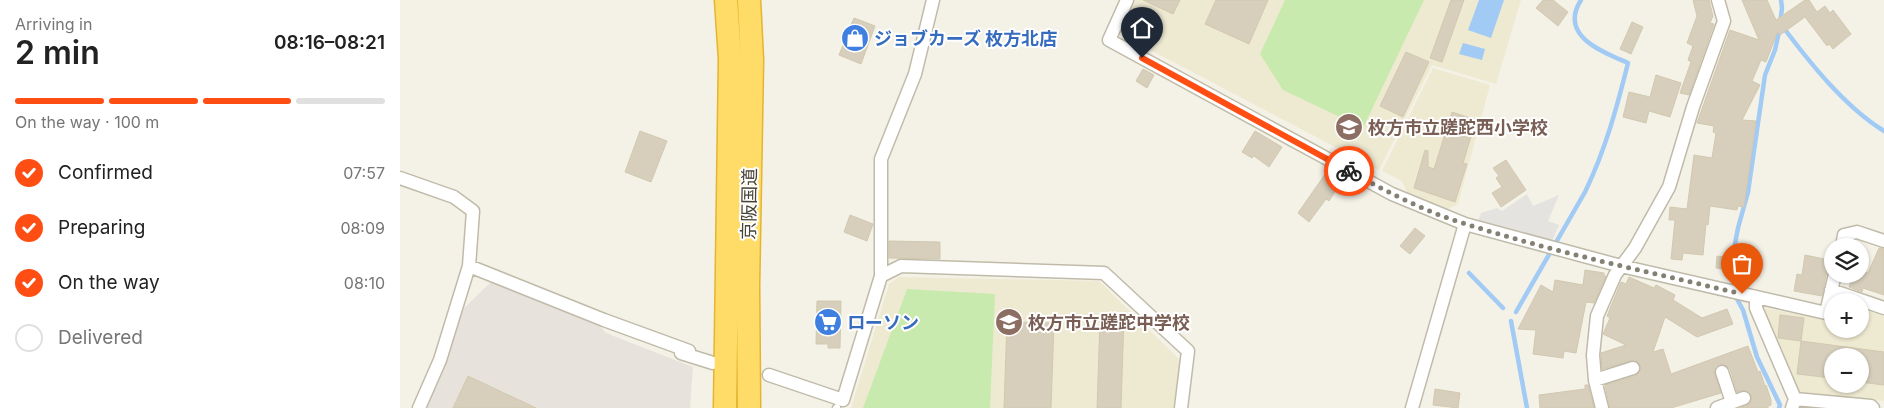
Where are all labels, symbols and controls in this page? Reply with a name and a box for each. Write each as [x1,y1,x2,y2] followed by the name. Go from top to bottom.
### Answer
[1121,7,1163,58] pin
[15,14,92,34] text: Arriving in
[1128,14,1156,42] icon: home
[840,23,870,53] shop icon: ジョブカーズ 枚方北店
[874,28,1057,49] place label: ジョブカーズ 枚方北店
[274,31,385,54] text: 08:16–08:21
[15,33,100,72] text: 2 min
[15,112,159,132] text: On the way · 100 m
[1334,112,1364,142] school or university icon: 枚方市立蹉跎西小学校
[1368,117,1548,138] place label: 枚方市立蹉跎西小学校
[1324,146,1374,196] courier
[1335,157,1363,185] icon: bike
[15,159,43,187] icon: check
[58,161,153,184] text: Confirmed
[343,163,385,183] text: 07:57
[738,168,760,240] street label: 京阪国道
[15,214,43,242] icon: check
[58,216,145,239] text: Preparing
[340,218,385,238] text: 08:09
[1824,238,1869,393] map controls
[1824,238,1869,283] button: layers
[1721,243,1763,294] pin
[1728,250,1756,278] icon: bag
[15,269,43,297] icon: check
[58,271,160,294] text: On the way
[344,273,385,293] text: 08:10
[1824,293,1869,338] button: +
[813,307,843,337] supermarket icon: ローソン
[994,307,1024,337] school or university icon: 枚方市立蹉跎中学校
[847,312,919,333] place label: ローソン
[1028,312,1190,333] place label: 枚方市立蹉跎中学校
[58,326,143,349] text: Delivered
[1824,348,1869,393] button: −

